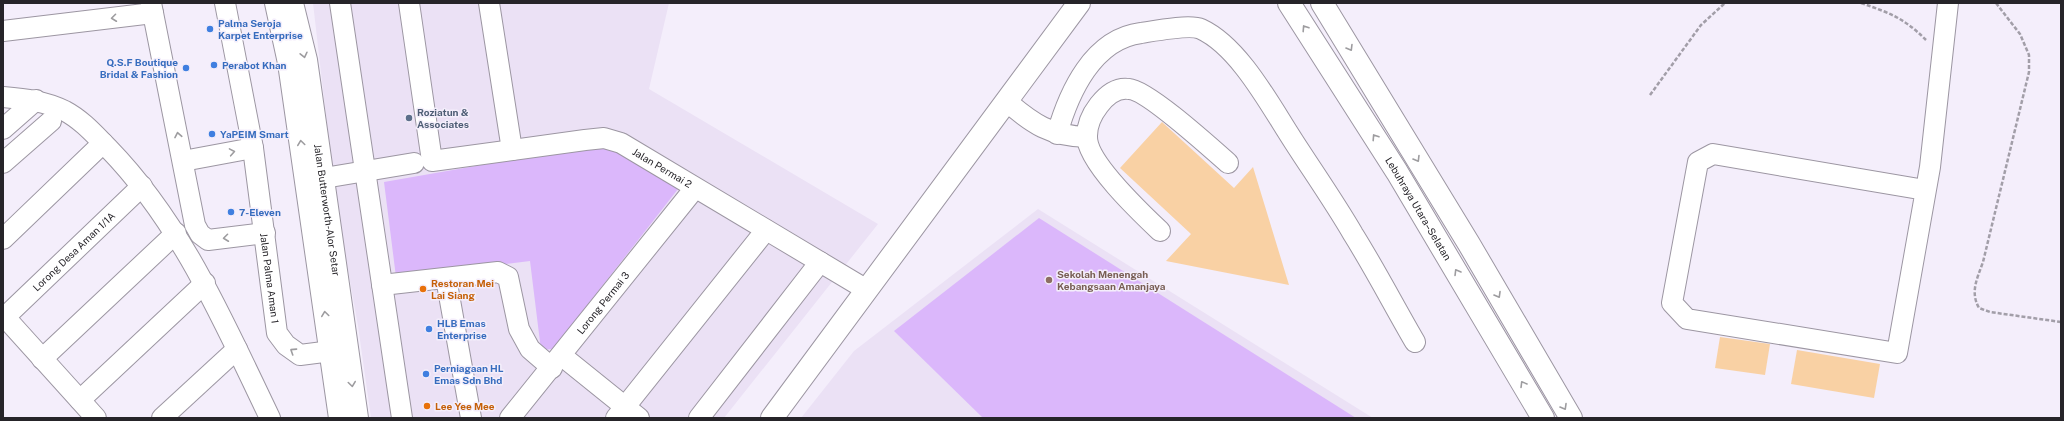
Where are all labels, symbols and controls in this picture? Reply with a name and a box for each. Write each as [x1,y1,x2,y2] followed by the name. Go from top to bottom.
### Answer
[111,13,117,22] one-way arrow
[218,17,303,41] place label: Palma Seroja Karpet Enterprise
[205,24,215,34] marker: Palma Seroja Karpet Enterprise
[1302,25,1310,32] one-way arrow
[1345,44,1353,51] one-way arrow
[300,51,308,58] one-way arrow
[100,56,178,80] place label: Q.S.F Boutique Bridal & Fashion
[222,59,287,71] place label: Perabot Khan
[209,60,219,70] marker: Perabot Khan
[181,63,191,73] marker: Q.S.F Boutique Bridal & Fashion
[417,106,469,130] place label: Roziatun & Associates
[404,113,414,123] marker: Roziatun & Associates
[220,128,289,140] place label: YaPEIM Smart
[207,129,217,139] marker: YaPEIM Smart
[174,132,182,139] one-way arrow
[1372,134,1380,141] one-way arrow
[297,139,306,146] one-way arrow
[312,143,343,277] street label: Jalan Butterworth-Alor Setar
[630,145,694,190] street label: Jalan Permai 2
[228,149,235,157] one-way arrow
[1383,155,1454,263] street label: Lebuhraya Utara–Selatan
[1413,155,1420,162] one-way arrow
[239,206,281,218] place label: 7-Eleven
[226,207,236,217] marker: 7-Eleven
[30,209,117,293] street label: Lorong Desa Aman 1/1A
[258,232,282,324] street label: Jalan Palma Aman 1
[223,233,229,242] one-way arrow
[1057,268,1166,292] place label: Sekolah Menengah Kebangsaan Amanjaya
[574,269,631,336] street label: Lorong Permai 3
[1454,269,1461,277] one-way arrow
[1044,275,1054,285] marker: Sekolah Menengah Kebangsaan Amanjaya
[431,277,494,301] place label: Restoran Mei Lai Siang
[418,284,428,294] marker: Restoran Mei Lai Siang
[1494,291,1501,298] one-way arrow
[321,310,330,317] one-way arrow
[437,317,487,341] place label: HLB Emas Enterprise
[424,324,434,334] marker: HLB Emas Enterprise
[291,348,298,355] one-way arrow
[434,362,504,386] place label: Perniagaan HL Emas Sdn Bhd
[421,369,431,379] marker: Perniagaan HL Emas Sdn Bhd
[347,381,356,387] one-way arrow
[1520,381,1528,388] one-way arrow
[435,400,495,412] place label: Lee Yee Mee
[422,401,432,411] marker: Lee Yee Mee
[1560,403,1567,410] one-way arrow

